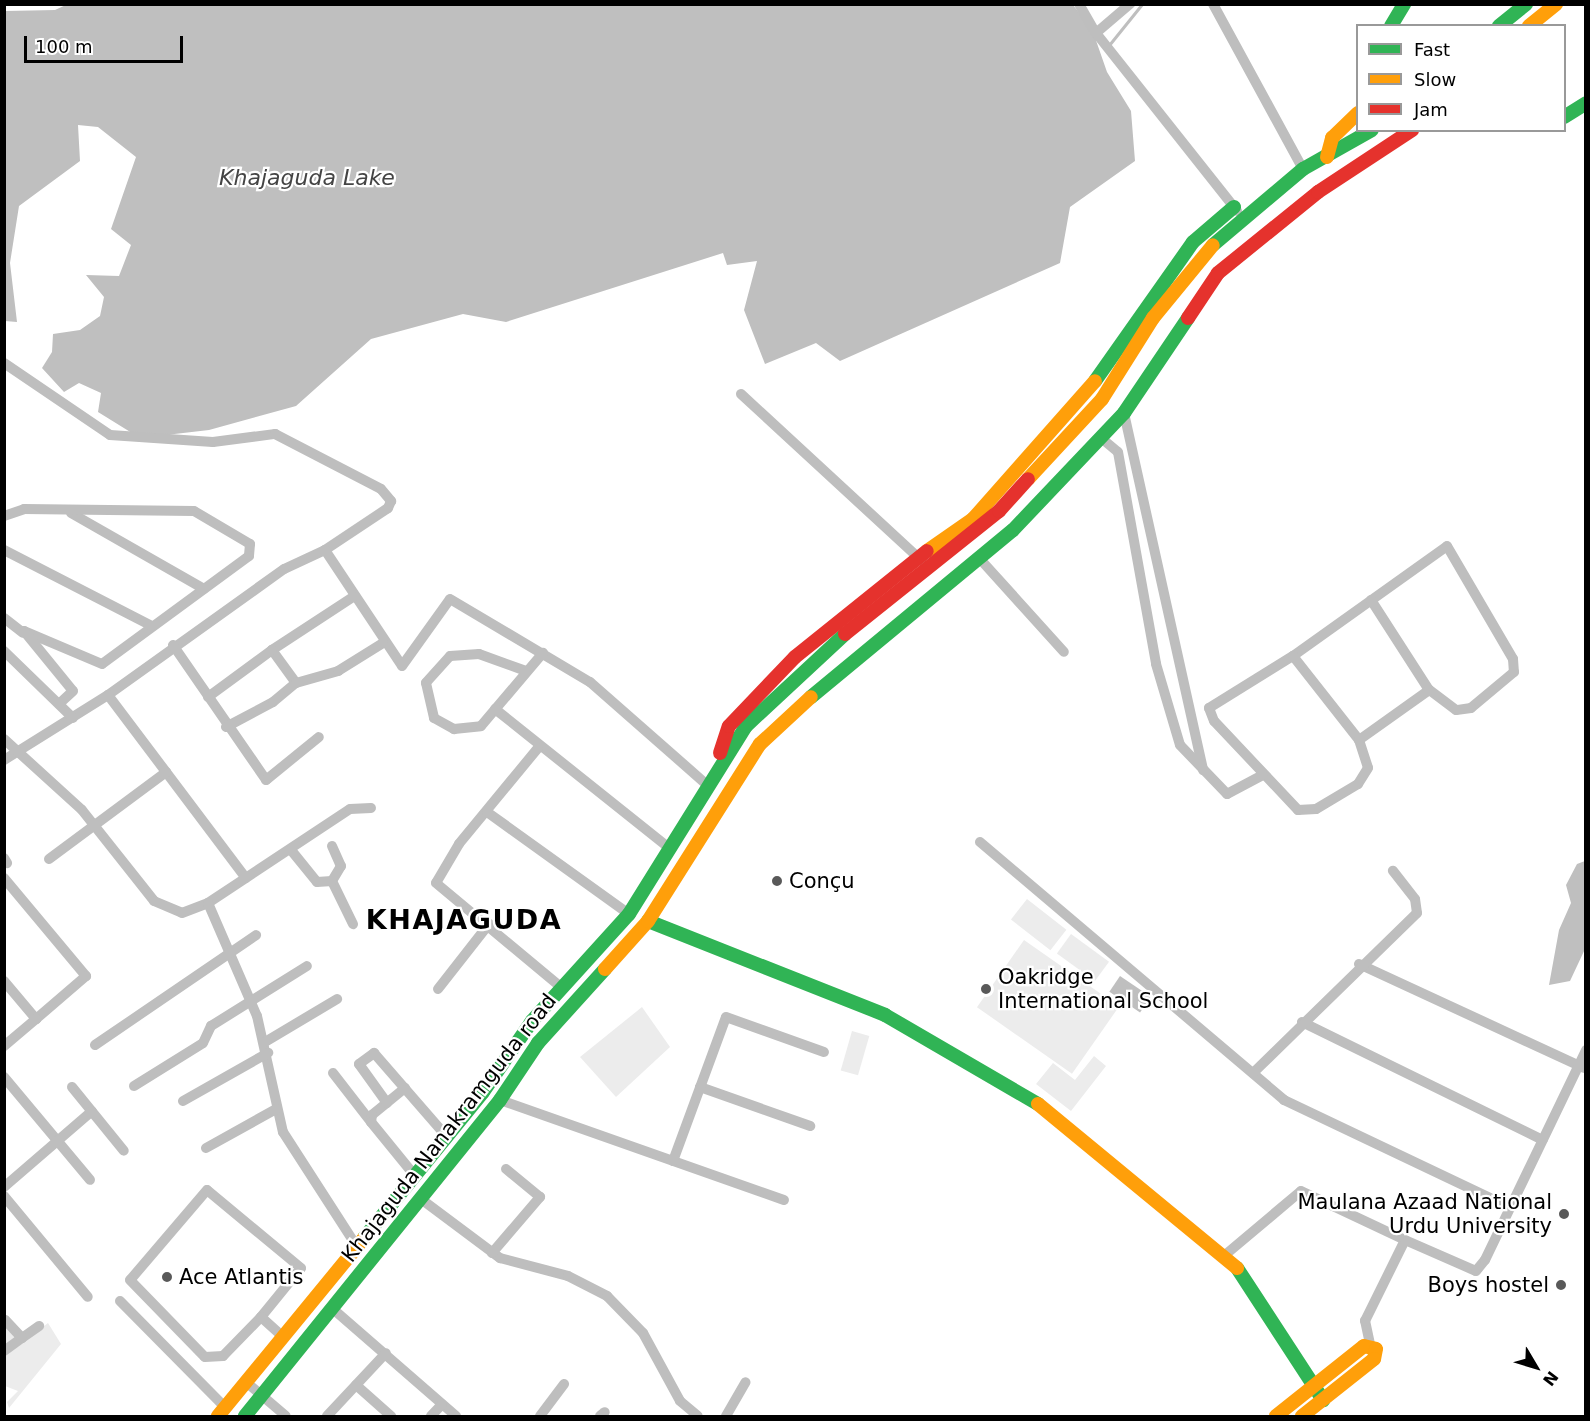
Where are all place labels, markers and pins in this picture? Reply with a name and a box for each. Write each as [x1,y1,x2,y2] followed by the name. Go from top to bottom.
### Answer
[789,868,855,894] place label: Conçu
[770,874,784,888] marker: Conçu
[998,964,1208,1014] place label: Oakridge International School
[979,982,993,996] marker: Oakridge International School
[1298,1189,1552,1239] place label: Maulana Azaad National Urdu University
[1557,1207,1571,1221] marker: Maulana Azaad National Urdu University
[179,1264,303,1290] place label: Ace Atlantis
[160,1270,174,1284] marker: Ace Atlantis
[1428,1272,1549,1298] place label: Boys hostel
[1554,1278,1568,1292] marker: Boys hostel

